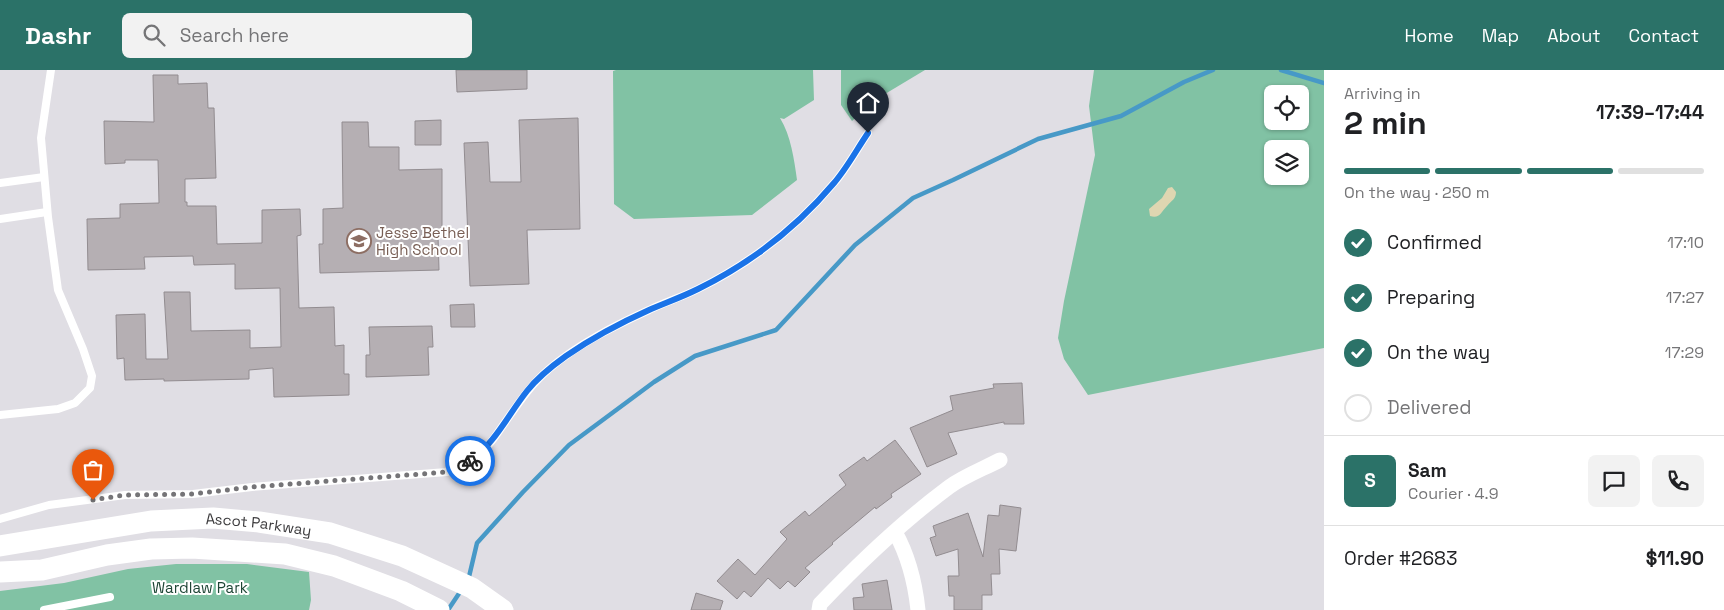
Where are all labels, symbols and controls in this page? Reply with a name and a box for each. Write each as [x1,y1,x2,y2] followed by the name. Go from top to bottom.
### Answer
[122,13,472,58] search box
[25,20,92,51] text: Dashr
[140,21,168,49] icon: search
[180,23,289,48] text: Search here
[1405,24,1454,47] text: Home
[1482,24,1519,47] text: Map
[1547,24,1601,47] text: About
[1629,24,1699,47] text: Contact
[847,82,889,133] pin
[1344,83,1421,104] text: Arriving in
[1264,85,1309,185] map controls
[1264,85,1309,130] button: locate
[854,89,882,117] icon: home
[1596,100,1704,125] text: 17:39–17:44
[1344,103,1427,143] text: 2 min
[1264,140,1309,185] button: layers
[1344,182,1489,203] text: On the way · 250 m
[376,223,469,259] place label: Jesse Bethel High School
[346,228,372,254] school or university icon: Jesse Bethel High School
[1344,229,1372,257] icon: check
[1387,230,1482,255] text: Confirmed
[1667,232,1704,253] text: 17:10
[1344,284,1372,312] icon: check
[1387,285,1475,310] text: Preparing
[1666,287,1704,308] text: 17:27
[1344,339,1372,367] icon: check
[1387,340,1490,365] text: On the way
[1665,342,1704,363] text: 17:29
[1387,395,1472,420] text: Delivered
[445,436,495,486] courier
[456,447,484,475] icon: bike
[72,449,114,500] pin
[1588,455,1640,507] button: chat
[1652,455,1704,507] button: phone
[79,456,107,484] icon: bag
[1408,458,1447,483] text: Sam
[1364,468,1376,493] text: S
[1408,483,1498,504] text: Courier · 4.9
[205,508,313,540] street label: Ascot Parkway
[1344,546,1457,571] text: Order #2683
[1646,546,1704,571] text: $11.90
[152,578,248,597] park label: Wardlaw Park

